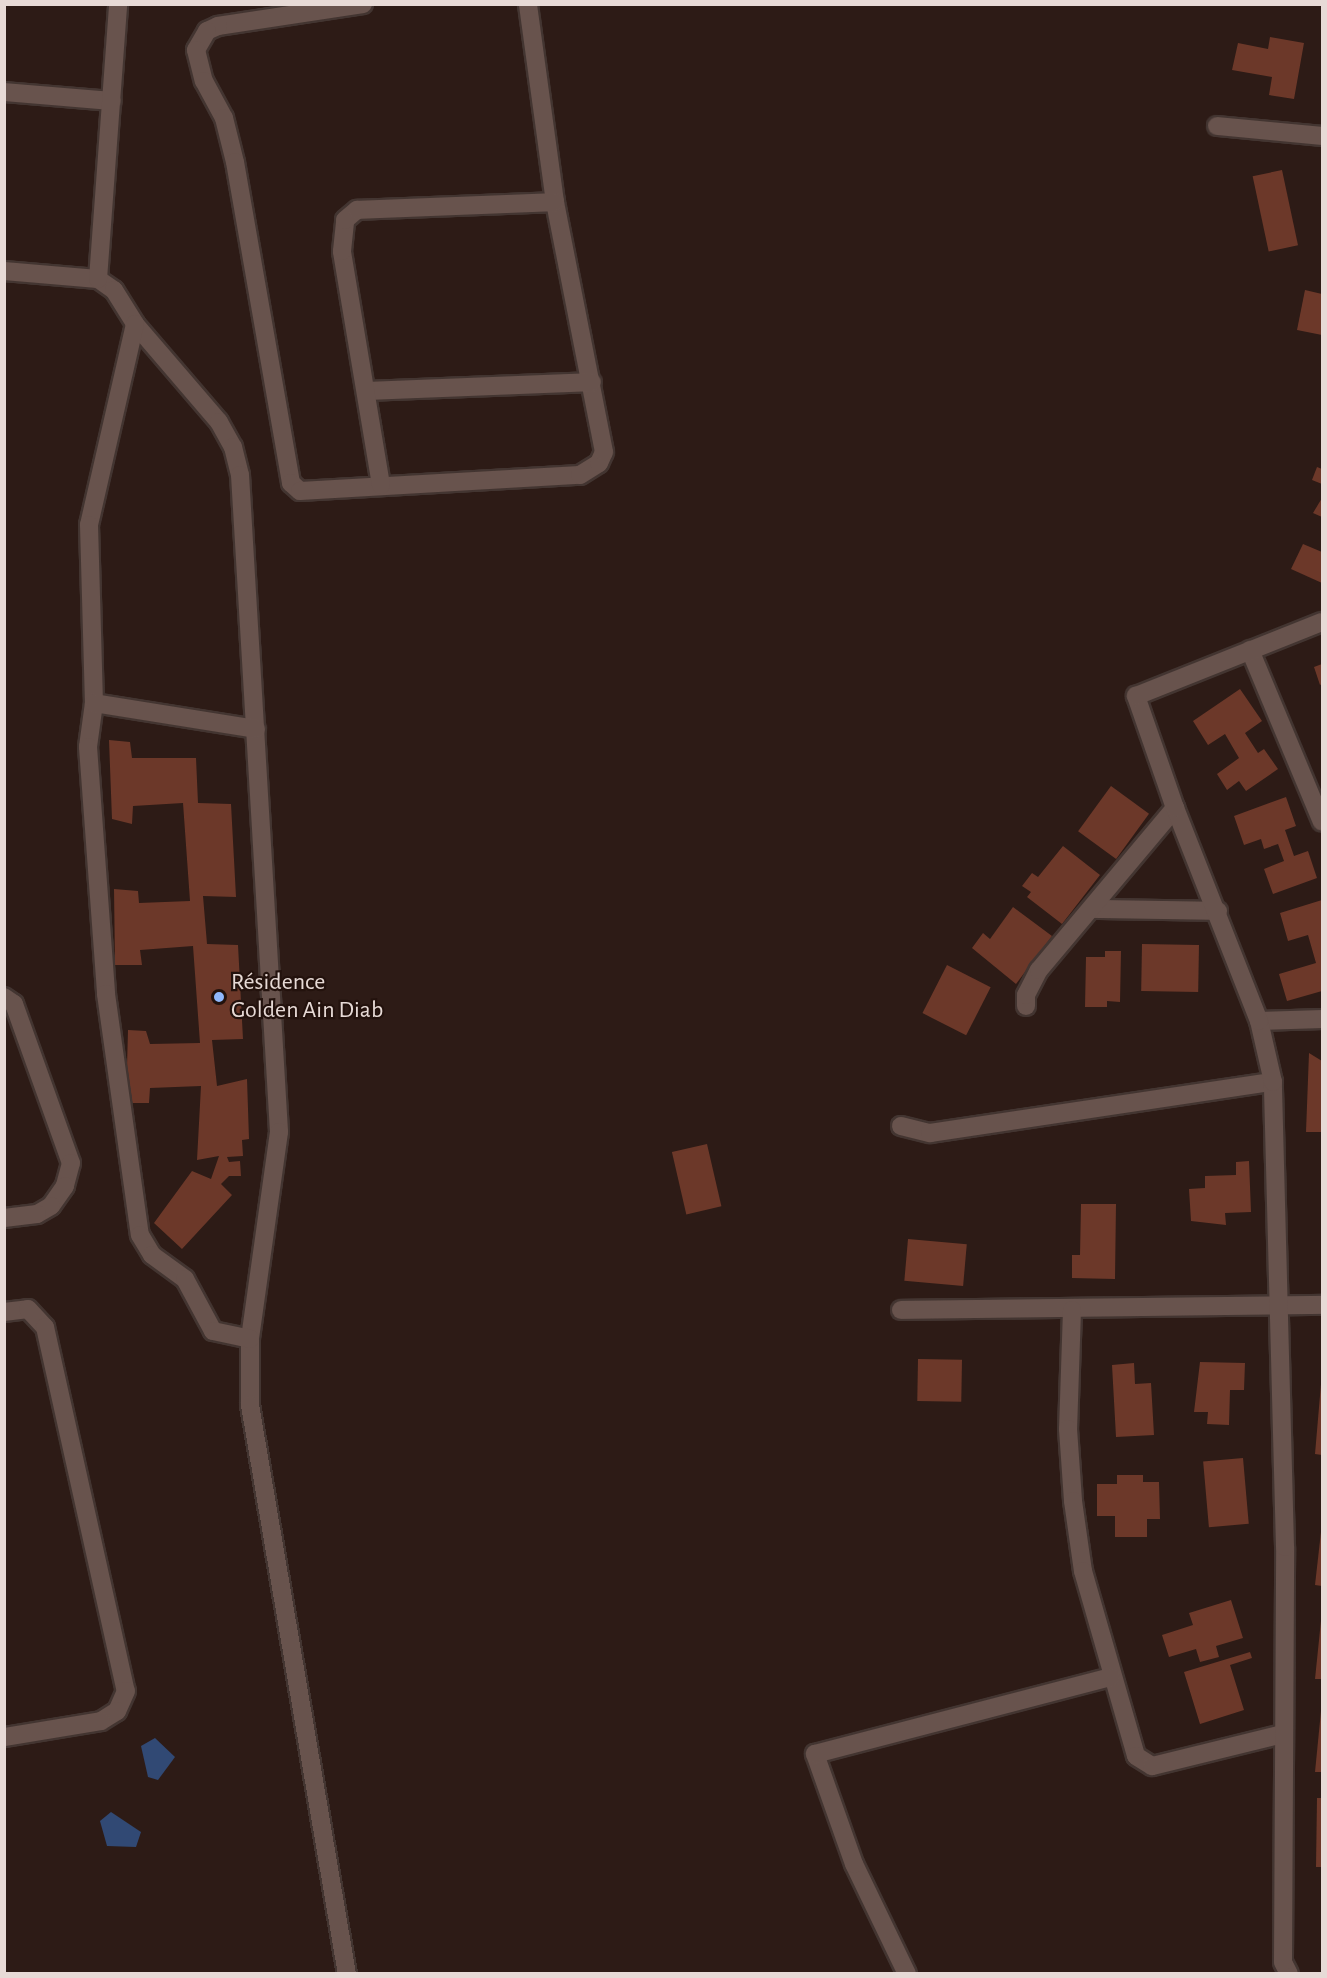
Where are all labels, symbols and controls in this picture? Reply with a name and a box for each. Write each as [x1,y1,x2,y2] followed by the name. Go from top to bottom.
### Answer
[231,969,383,1025] place label: Résidence Golden Ain Diab
[212,990,226,1004] marker: Résidence Golden Ain Diab

